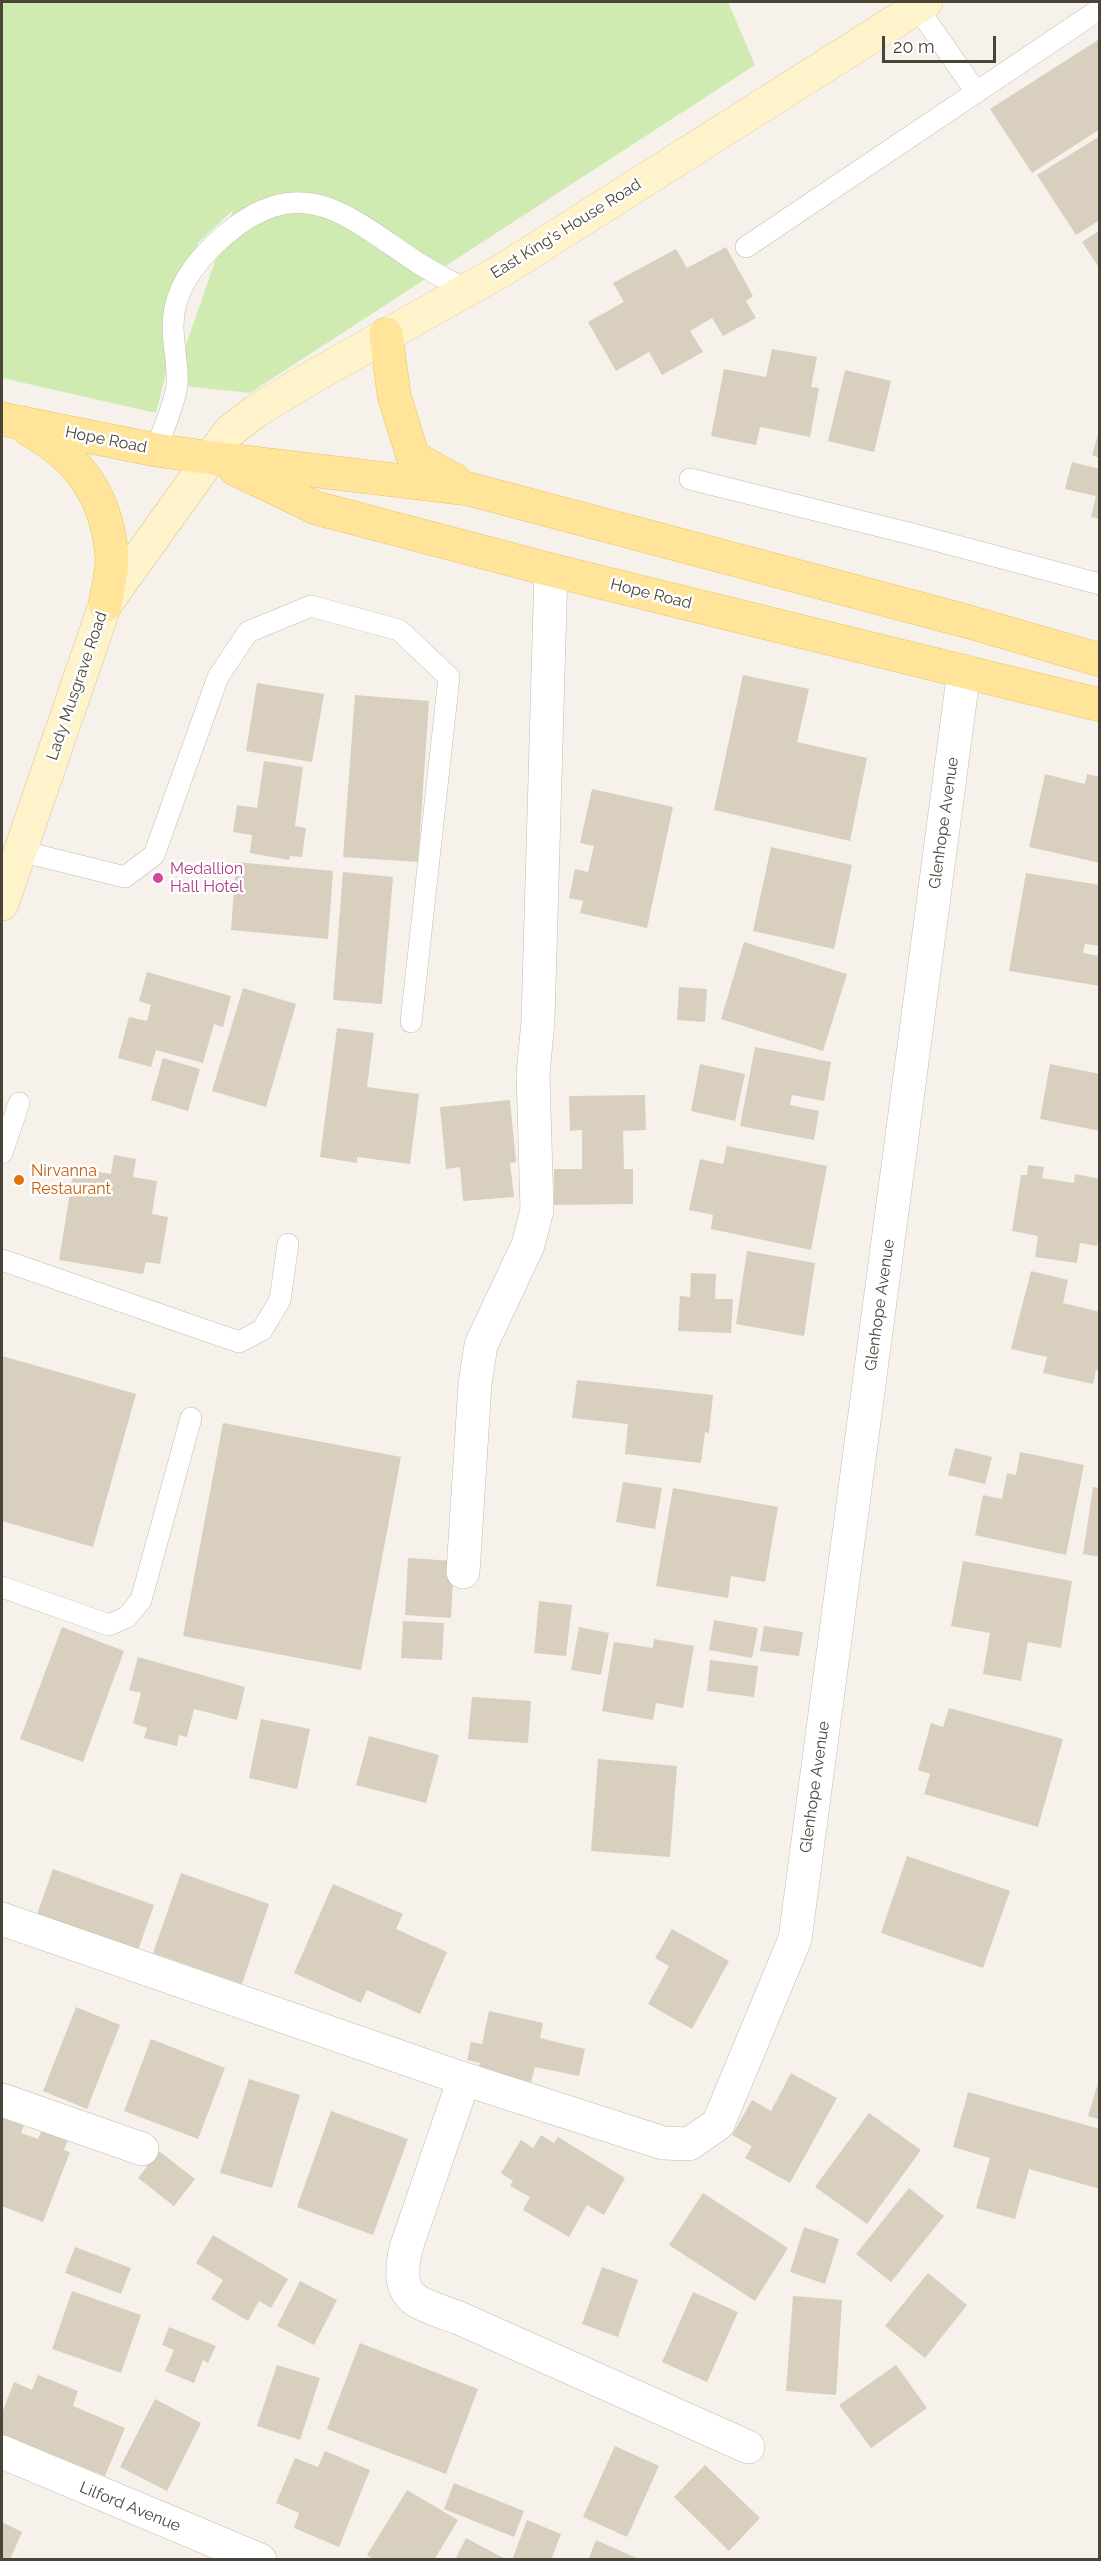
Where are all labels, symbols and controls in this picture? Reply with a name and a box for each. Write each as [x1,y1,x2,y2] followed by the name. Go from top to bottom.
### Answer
[885,24,999,62] scale bar
[893,36,935,57] text: 20 m
[487,175,645,283] street label: East King's House Road
[63,423,149,457] street label: Hope Road
[608,575,694,613] street label: Hope Road
[43,609,111,763] street label: Lady Musgrave Road
[925,756,963,890] street label: Glenhope Avenue
[170,859,243,897] place label: Medallion Hall Hotel
[151,871,165,885] marker: Medallion Hall Hotel
[31,1161,111,1199] place label: Nirvanna Restaurant
[12,1173,26,1187] marker: Nirvanna Restaurant
[861,1238,899,1372] street label: Glenhope Avenue
[796,1720,834,1854] street label: Glenhope Avenue
[77,2478,183,2536] street label: Lilford Avenue

